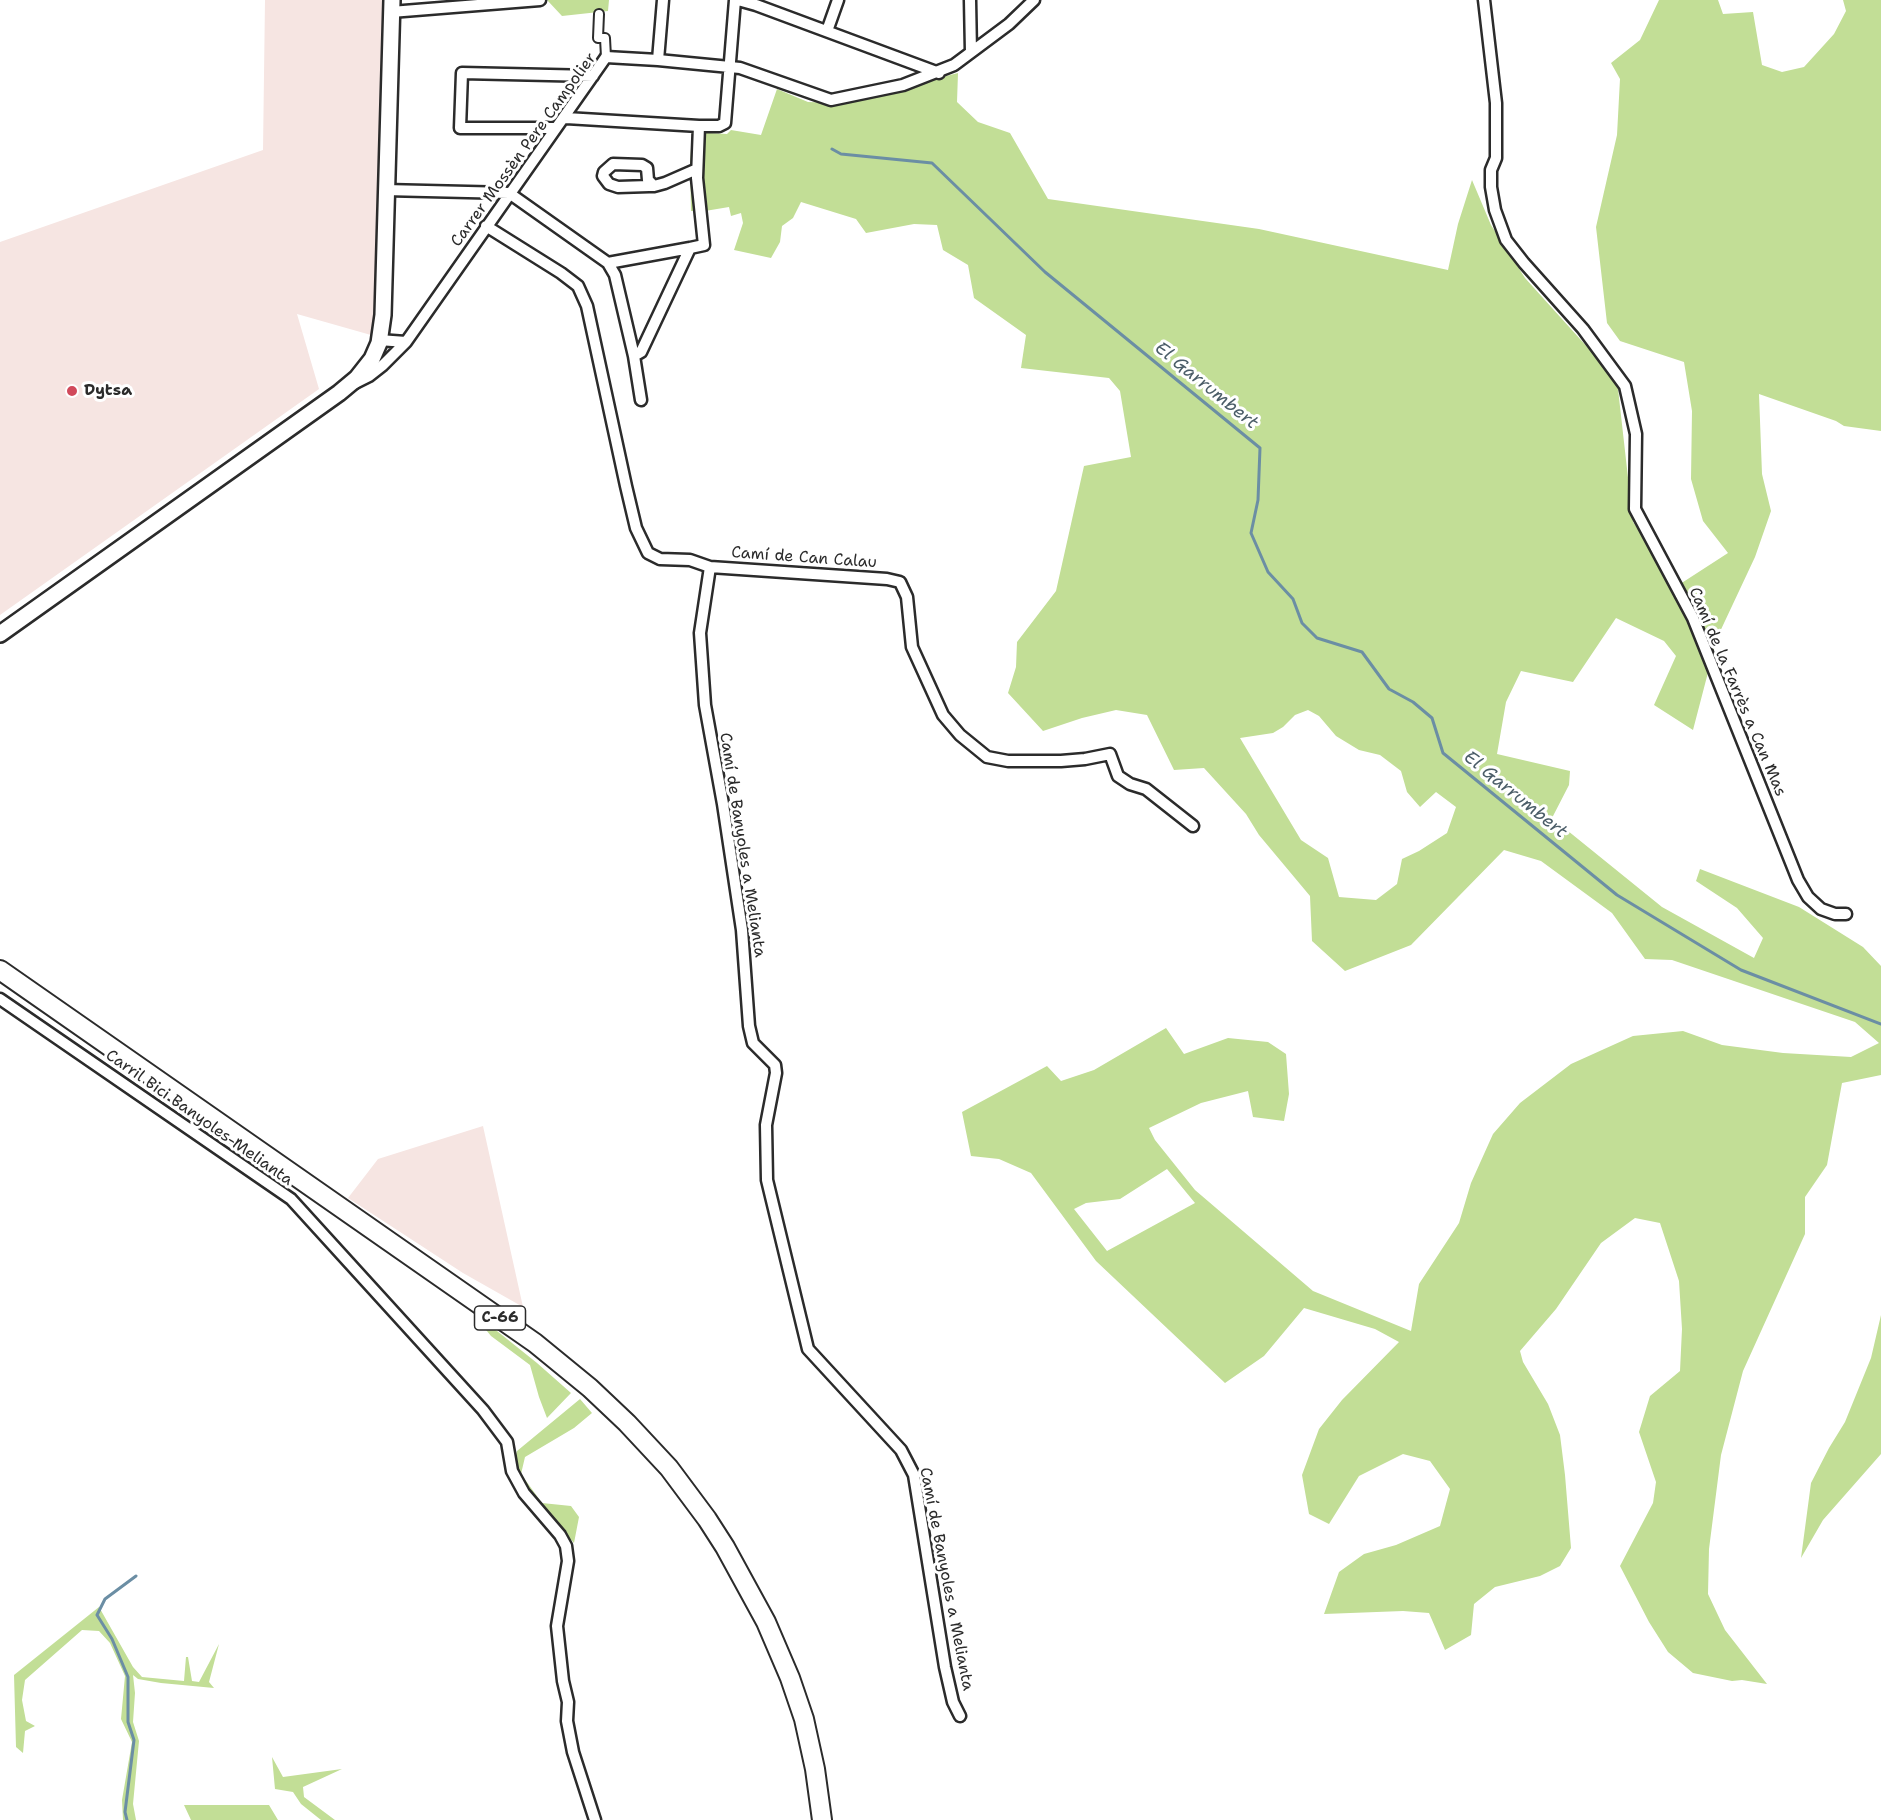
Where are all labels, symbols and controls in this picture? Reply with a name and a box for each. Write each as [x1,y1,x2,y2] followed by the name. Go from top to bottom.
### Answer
[447,49,601,251] street label: Carrer Mossèn Pere Campolier
[1150,338,1262,434] water label: El Garrumbert
[84,381,132,401] place label: Dytsa
[65,384,79,398] marker: Dytsa
[731,543,877,573] street label: Camí de Can Calau
[1684,585,1790,799] street label: Camí de la Farrès a Can Mas
[715,731,769,959] street label: Camí de Banyoles a Melianta
[1459,747,1571,843] water label: El Garrumbert
[102,1046,296,1190] street label: Carril Bici Banyoles-Melianta
[474,1306,526,1330] road number: C-66
[915,1466,977,1692] street label: Camí de Banyoles a Melianta

